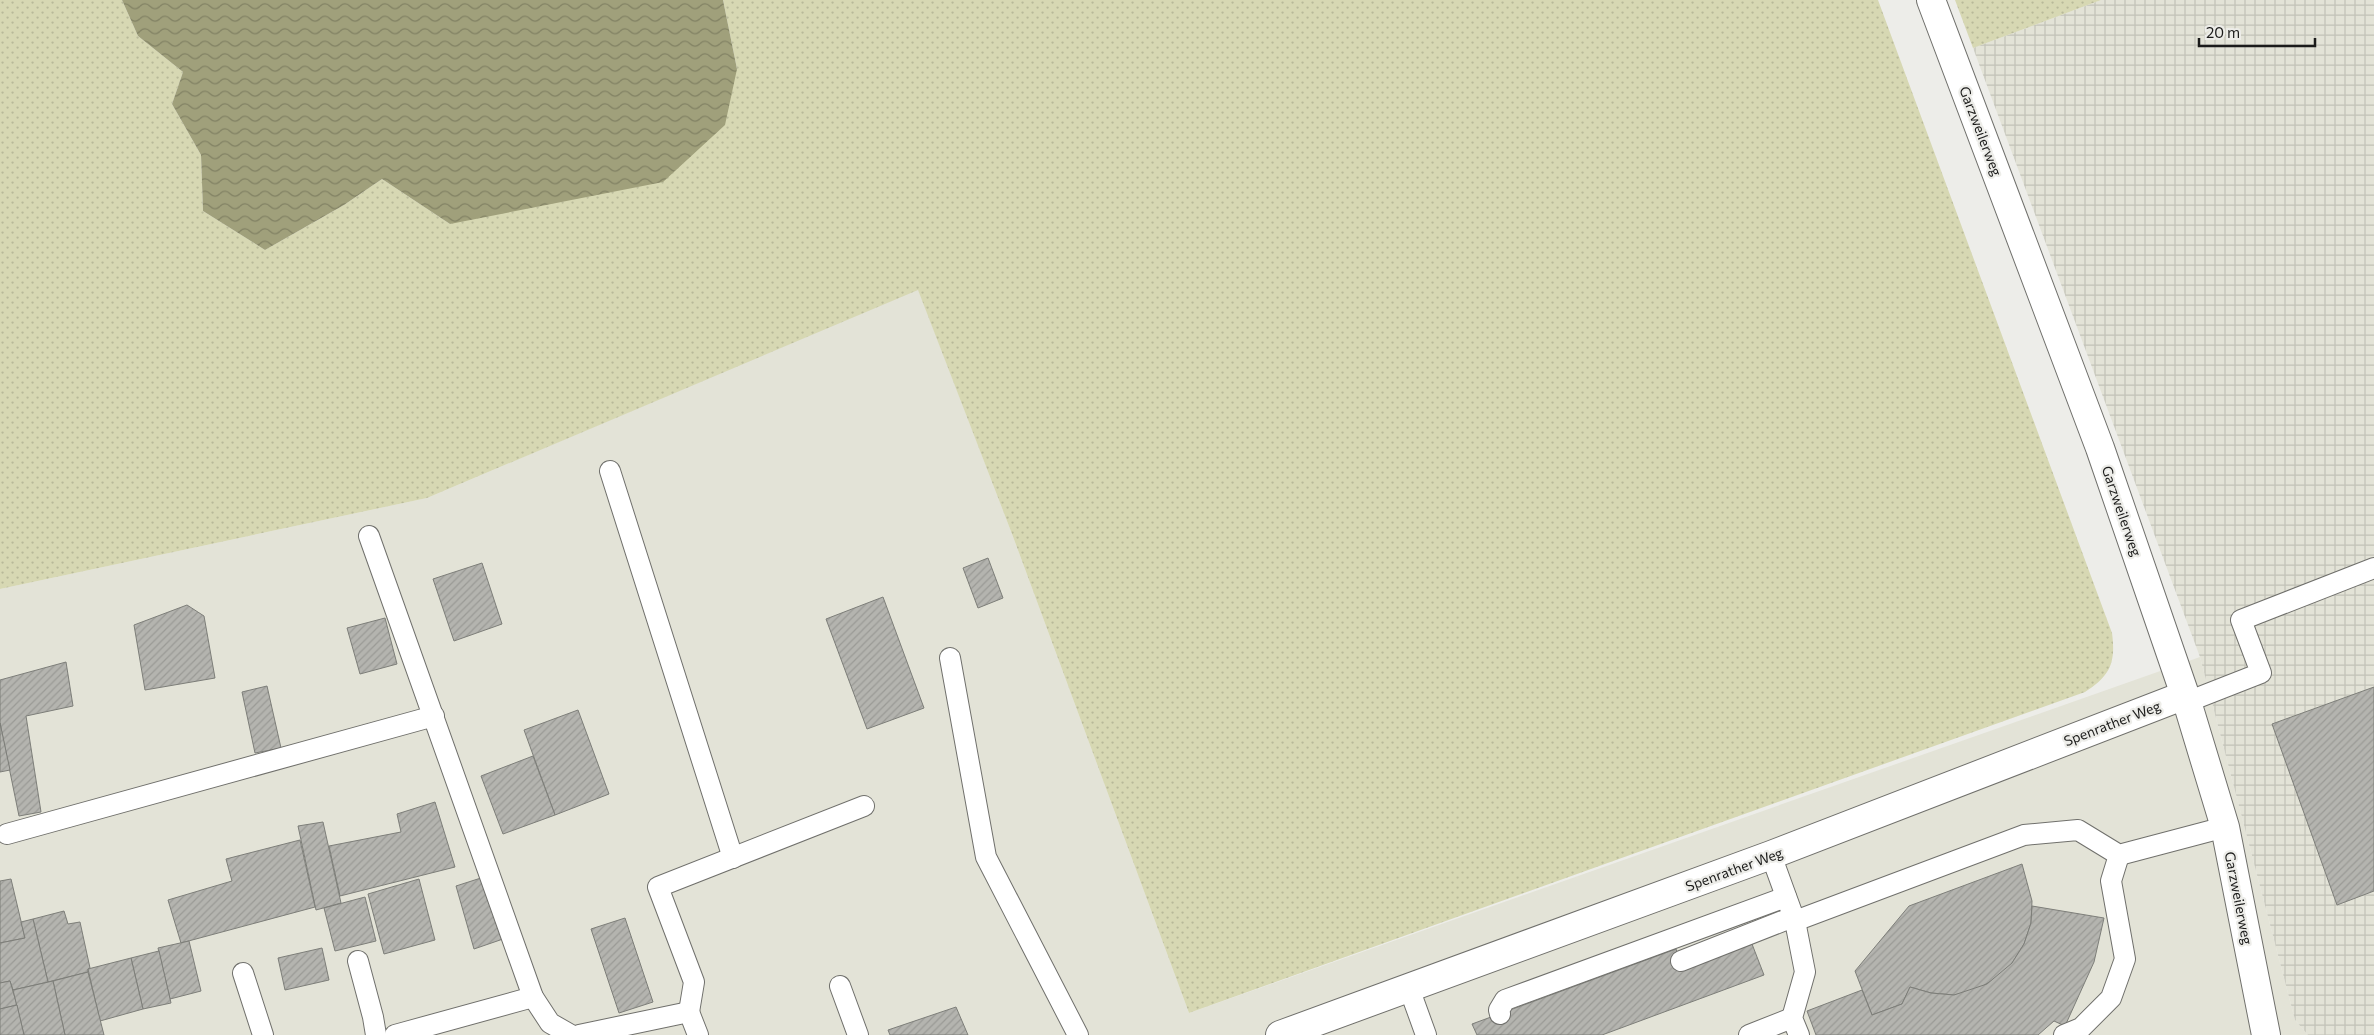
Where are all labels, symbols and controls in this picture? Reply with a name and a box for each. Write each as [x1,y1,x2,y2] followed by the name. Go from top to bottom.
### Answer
[2199,15,2315,47] scale bar
[2206,23,2240,41] text: 20 m
[1956,84,2006,179] street label: Garzweilerweg
[2099,464,2146,559] street label: Garzweilerweg
[2061,697,2163,749] street label: Spenrather Weg
[1683,843,1785,894] street label: Spenrather Weg
[2222,850,2256,946] street label: Garzweilerweg

